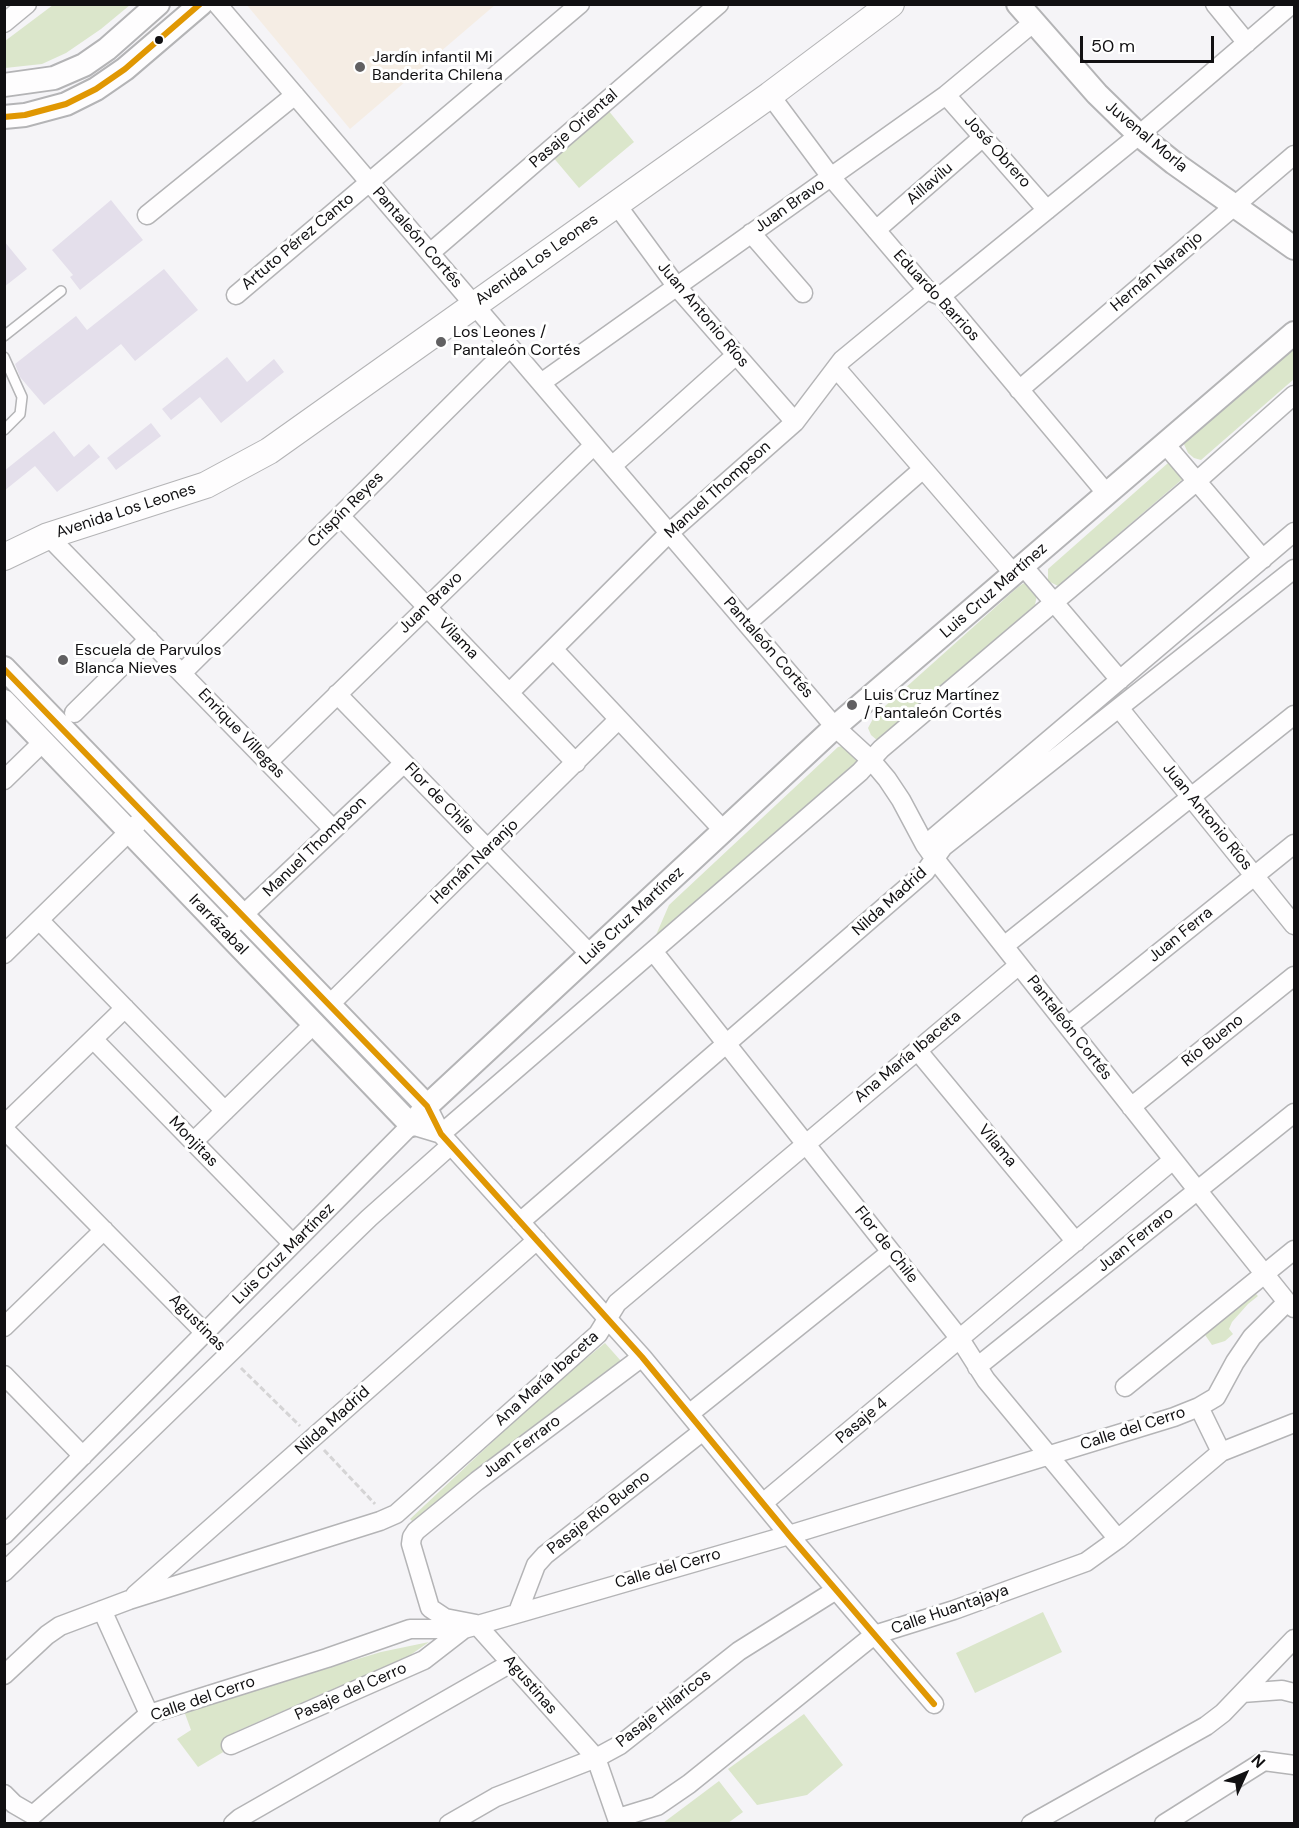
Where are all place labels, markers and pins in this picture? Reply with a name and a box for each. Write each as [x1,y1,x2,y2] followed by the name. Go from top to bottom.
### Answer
[153,34,165,46] unlabelled marker
[372,48,503,86] place label: Jardín infantil Mi Banderita Chilena
[353,60,367,74] marker: Jardín infantil Mi Banderita Chilena
[453,323,580,361] place label: Los Leones / Pantaleón Cortés
[434,335,448,349] marker: Los Leones / Pantaleón Cortés
[75,641,222,679] place label: Escuela de Parvulos Blanca Nieves
[56,653,70,667] marker: Escuela de Parvulos Blanca Nieves
[864,686,1002,724] place label: Luis Cruz Martínez / Pantaleón Cortés
[845,698,859,712] marker: Luis Cruz Martínez / Pantaleón Cortés

